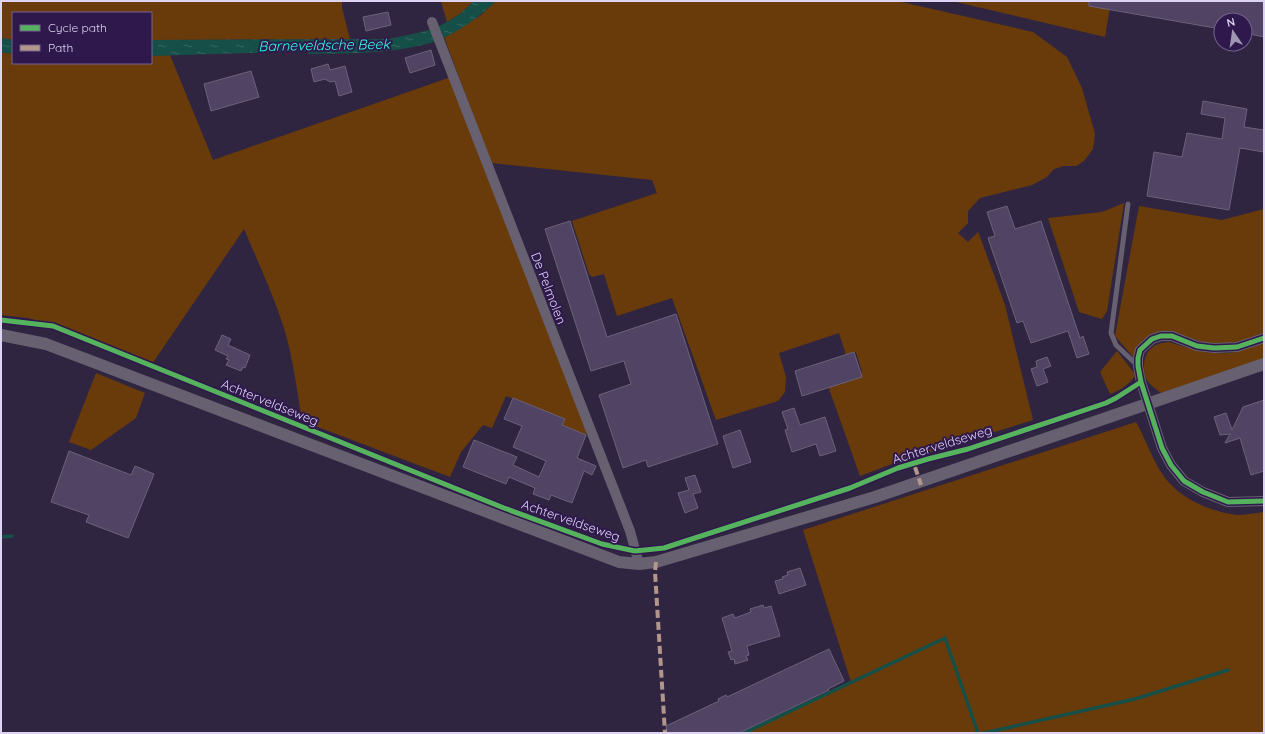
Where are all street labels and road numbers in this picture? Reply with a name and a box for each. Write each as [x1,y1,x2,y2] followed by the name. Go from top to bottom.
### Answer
[528,250,570,326] street label: De Pelmolen
[219,375,321,429] street label: Achterveldseweg
[890,421,994,467] street label: Achterveldseweg
[520,496,622,544] street label: Achterveldseweg

